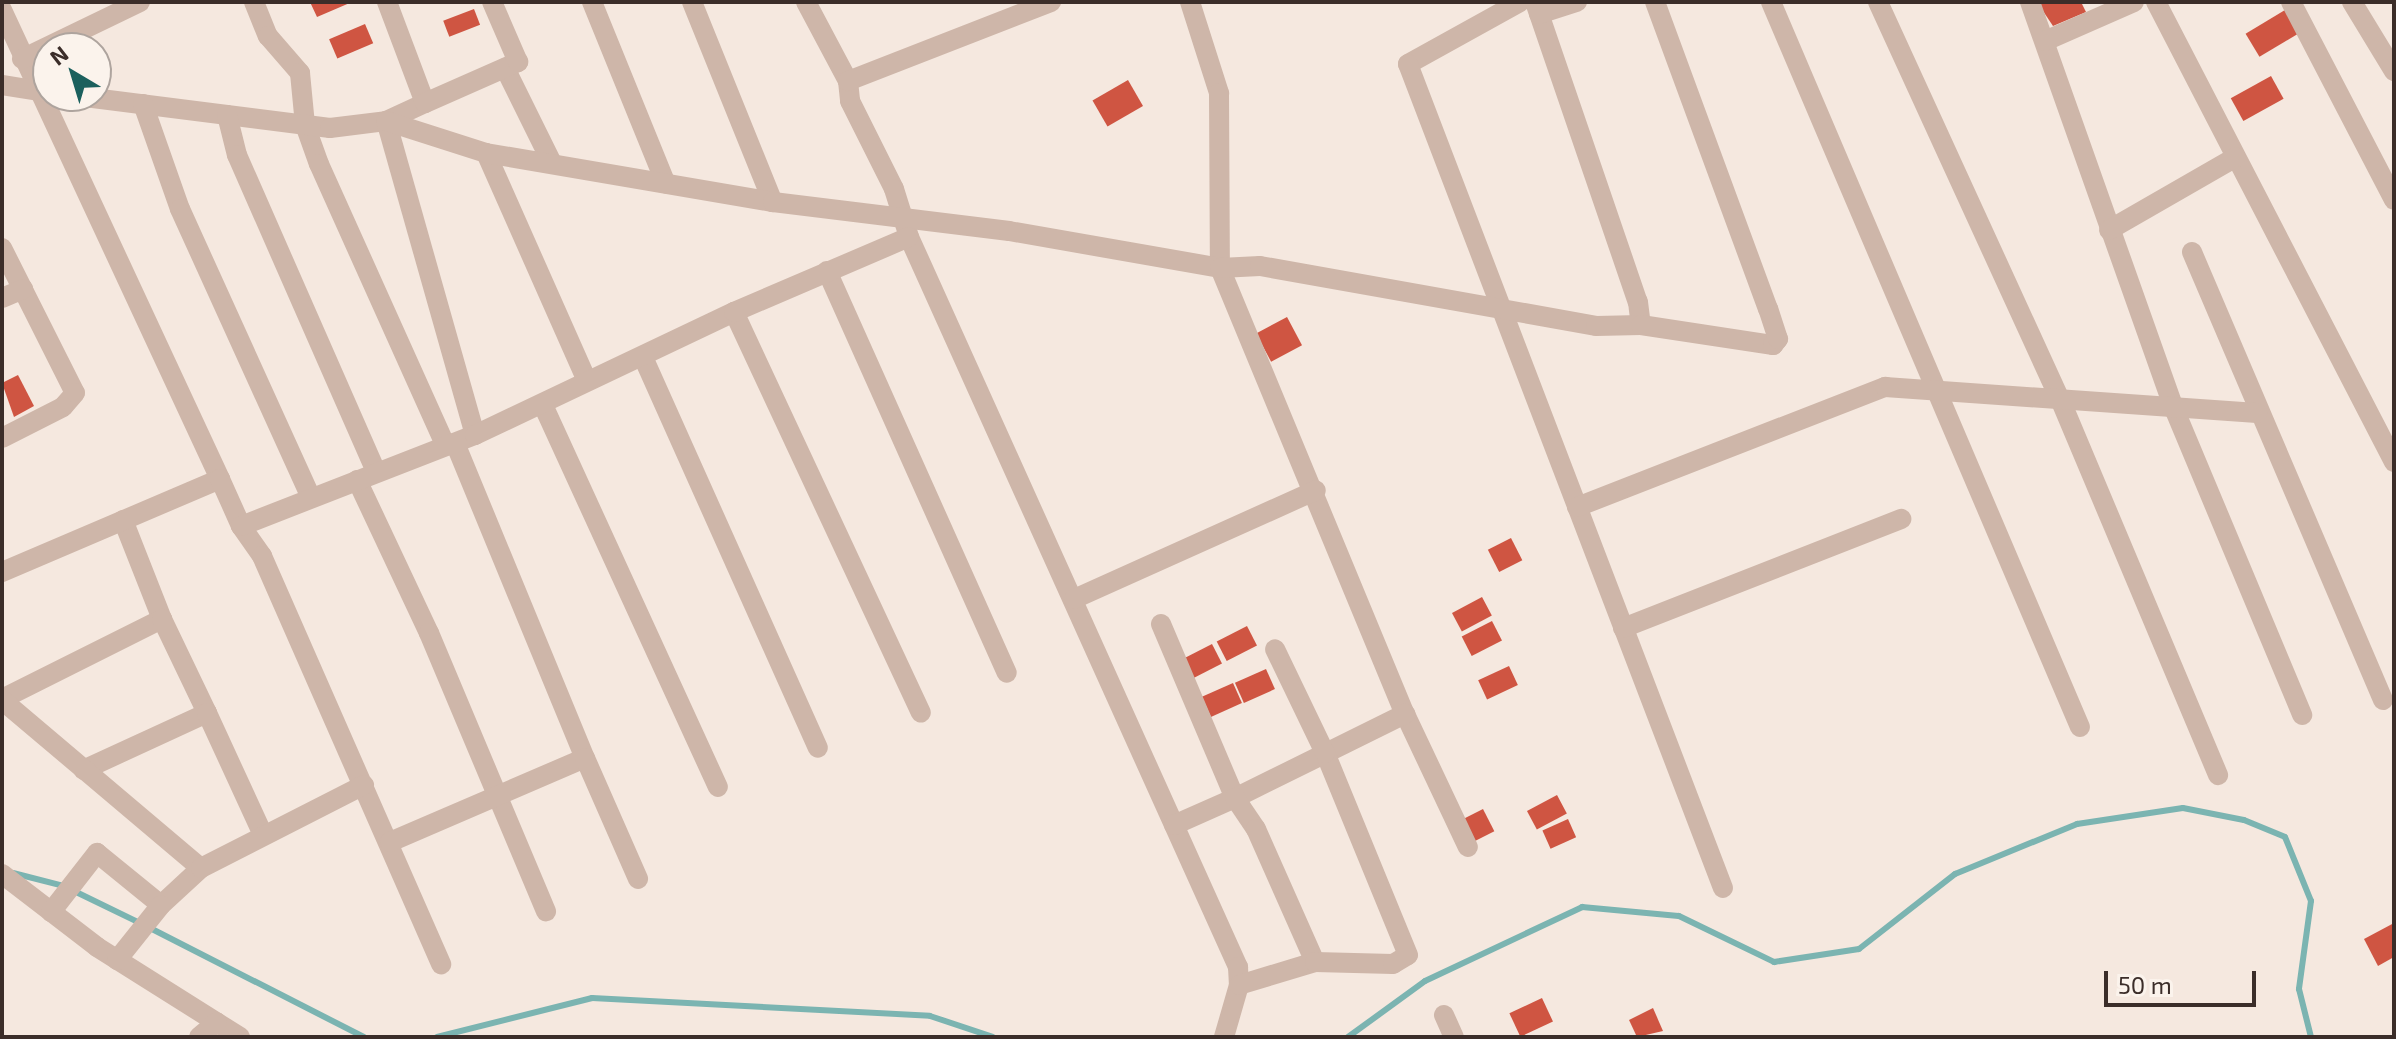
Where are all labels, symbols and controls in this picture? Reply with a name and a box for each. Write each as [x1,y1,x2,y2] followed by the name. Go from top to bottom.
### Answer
[32,32,112,112] north arrow
[44,40,73,70] text: N
[2108,955,2260,1005] scale bar
[2118,970,2172,999] text: 50 m

